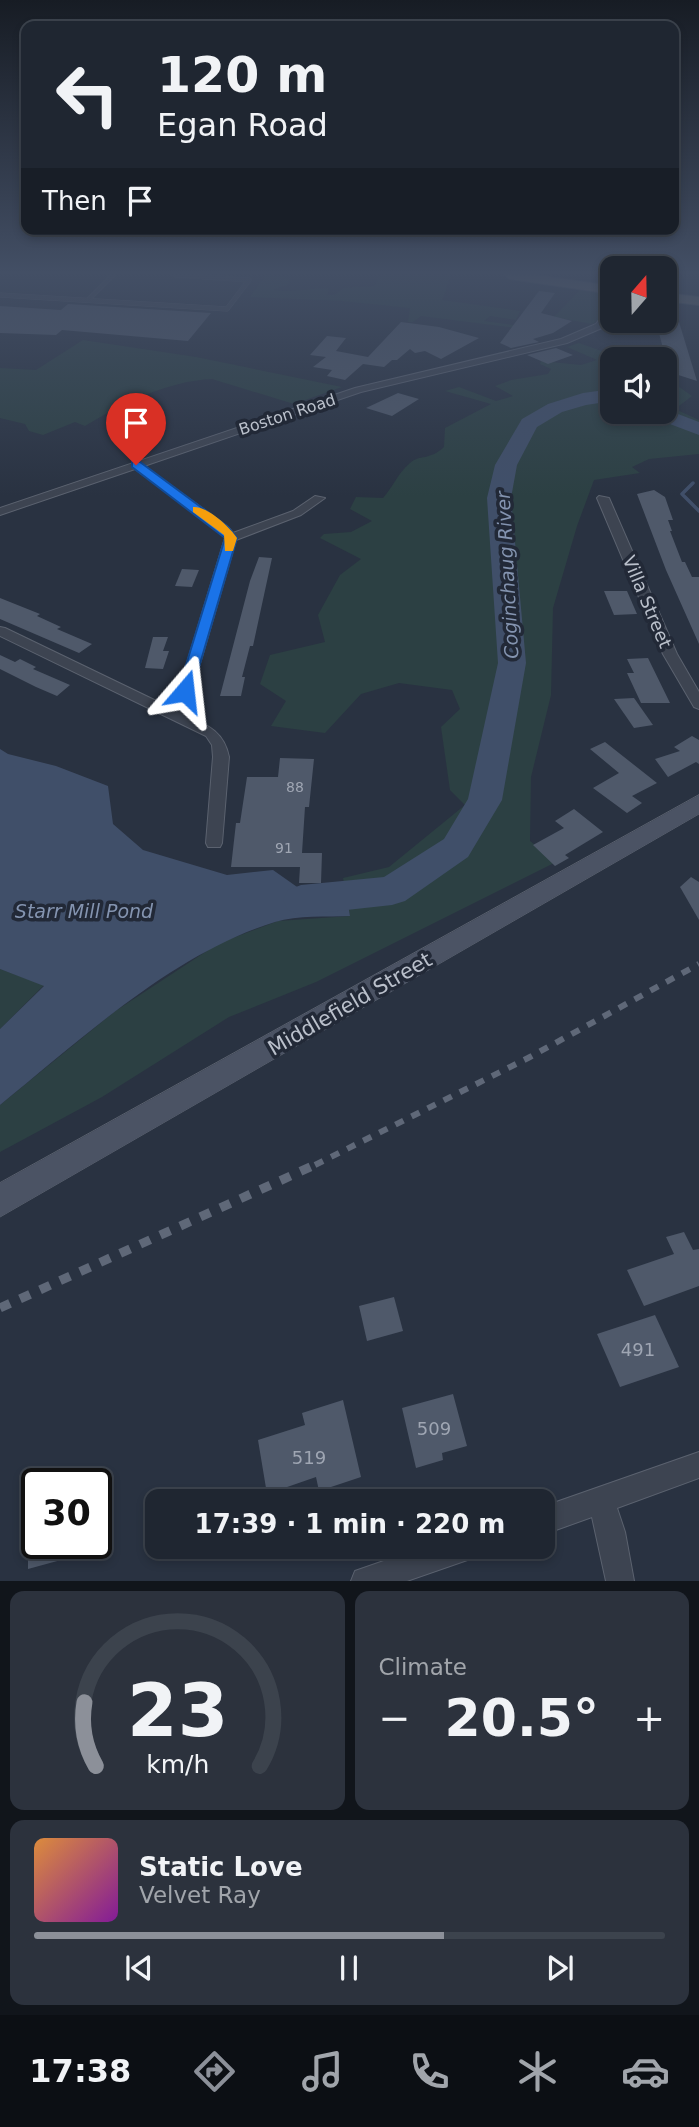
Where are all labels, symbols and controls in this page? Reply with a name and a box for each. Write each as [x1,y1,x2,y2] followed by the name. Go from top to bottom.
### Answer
[157,47,327,104] text: 120 m
[42,49,133,140] icon: left
[157,106,328,144] text: Egan Road
[121,182,159,220] icon: arrive
[42,186,107,216] text: Then
[600,256,677,332] north arrow
[600,256,677,424] map controls
[600,347,677,424] button: sound
[236,390,338,439] street label: Boston Road
[106,393,166,465] pin
[117,404,155,442] icon: arrive
[492,489,522,659] water label: Coginchaug River
[619,552,676,651] street label: Villa Street
[148,654,222,728] position arrow
[286,779,304,795] house number: 88
[275,840,293,856] house number: 91
[15,900,154,922] water label: Starr Mill Pond
[264,947,436,1061] street label: Middlefield Street
[621,1339,655,1360] house number: 491
[417,1418,451,1439] house number: 509
[292,1447,326,1468] house number: 519
[21,1468,112,1559] speed limit sign: 30
[195,1509,505,1539] text: 17:39 · 1 min · 220 m
[379,1654,467,1680] text: Climate
[127,1669,228,1754] text: 23
[445,1688,599,1748] text: 20.5°
[379,1696,410,1740] text: −
[633,1696,665,1740] text: +
[146,1750,209,1779] text: km/h
[139,1852,303,1882] text: Static Love
[139,1882,261,1908] text: Velvet Ray
[120,1949,158,1987] icon: previous
[330,1949,368,1987] icon: pause
[541,1949,579,1987] icon: next
[190,2047,239,2096] icon: directions
[298,2047,347,2096] icon: music
[405,2047,454,2096] icon: phone
[513,2047,562,2096] icon: climate
[621,2047,670,2096] icon: car
[29,2052,131,2090] text: 17:38

